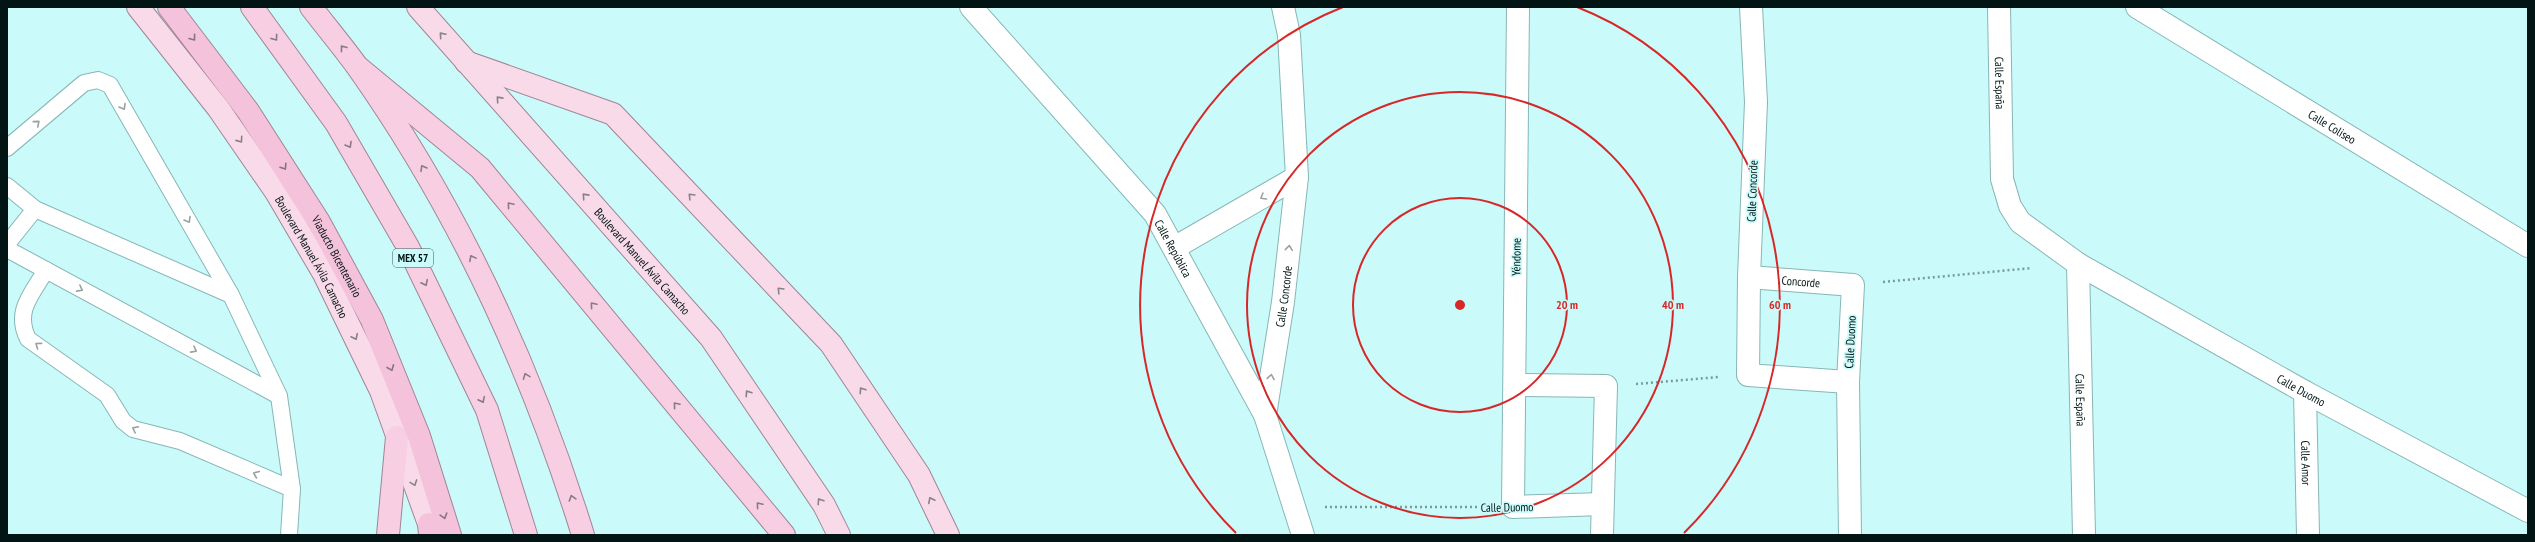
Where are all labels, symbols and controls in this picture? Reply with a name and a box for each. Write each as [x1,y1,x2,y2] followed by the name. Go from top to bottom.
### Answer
[440,32,447,39] one-way arrow
[188,33,195,40] one-way arrow
[270,34,277,41] one-way arrow
[341,46,348,53] one-way arrow
[1992,57,2008,110] street label: Calle España
[496,96,503,104] one-way arrow
[118,103,125,110] one-way arrow
[2306,106,2359,147] street label: Calle Coliseo
[32,120,39,127] one-way arrow
[235,136,242,143] one-way arrow
[345,141,352,148] one-way arrow
[1743,160,1761,222] street label: Calle Concorde
[279,163,287,170] one-way arrow
[420,165,427,172] one-way arrow
[1260,192,1268,199] one-way arrow
[272,193,352,320] street label: Boulevard Manuel Ávila Camacho
[582,193,590,201] one-way arrow
[688,193,695,200] one-way arrow
[508,202,515,209] one-way arrow
[592,204,694,317] street label: Boulevard Manuel Ávila Camacho
[309,211,366,299] street label: Viaducto Bicentenario
[183,216,190,223] one-way arrow
[1152,217,1196,280] street label: Calle República
[1508,238,1524,276] street label: Yéndome
[1284,245,1293,251] one-way arrow
[393,249,433,267] road number: MEX 57
[470,255,477,262] one-way arrow
[1272,265,1295,328] street label: Calle Concorde
[1781,272,1821,290] street label: Concorde
[421,279,428,287] one-way arrow
[76,284,83,291] one-way arrow
[777,287,785,295] one-way arrow
[1556,297,1578,312] text: 20 m
[1662,297,1684,312] text: 40 m
[1769,297,1791,312] text: 60 m
[1453,298,1467,312] centre of rings
[591,302,598,309] one-way arrow
[1841,315,1859,369] street label: Calle Duomo
[350,333,358,340] one-way arrow
[35,343,42,350] one-way arrow
[190,346,197,353] one-way arrow
[387,364,395,371] one-way arrow
[2275,370,2328,409] street label: Calle Duomo
[523,373,531,380] one-way arrow
[2073,373,2089,427] street label: Calle España
[1266,374,1275,380] one-way arrow
[859,387,867,394] one-way arrow
[745,390,753,397] one-way arrow
[477,396,485,404] one-way arrow
[674,402,681,409] one-way arrow
[132,426,139,434] one-way arrow
[2299,440,2314,486] street label: Calle Amor
[253,470,260,478] one-way arrow
[410,480,418,487] one-way arrow
[568,494,577,501] one-way arrow
[928,497,936,504] one-way arrow
[818,498,825,505] one-way arrow
[1480,499,1534,515] street label: Calle Duomo
[757,502,764,510] one-way arrow
[439,513,448,520] one-way arrow

